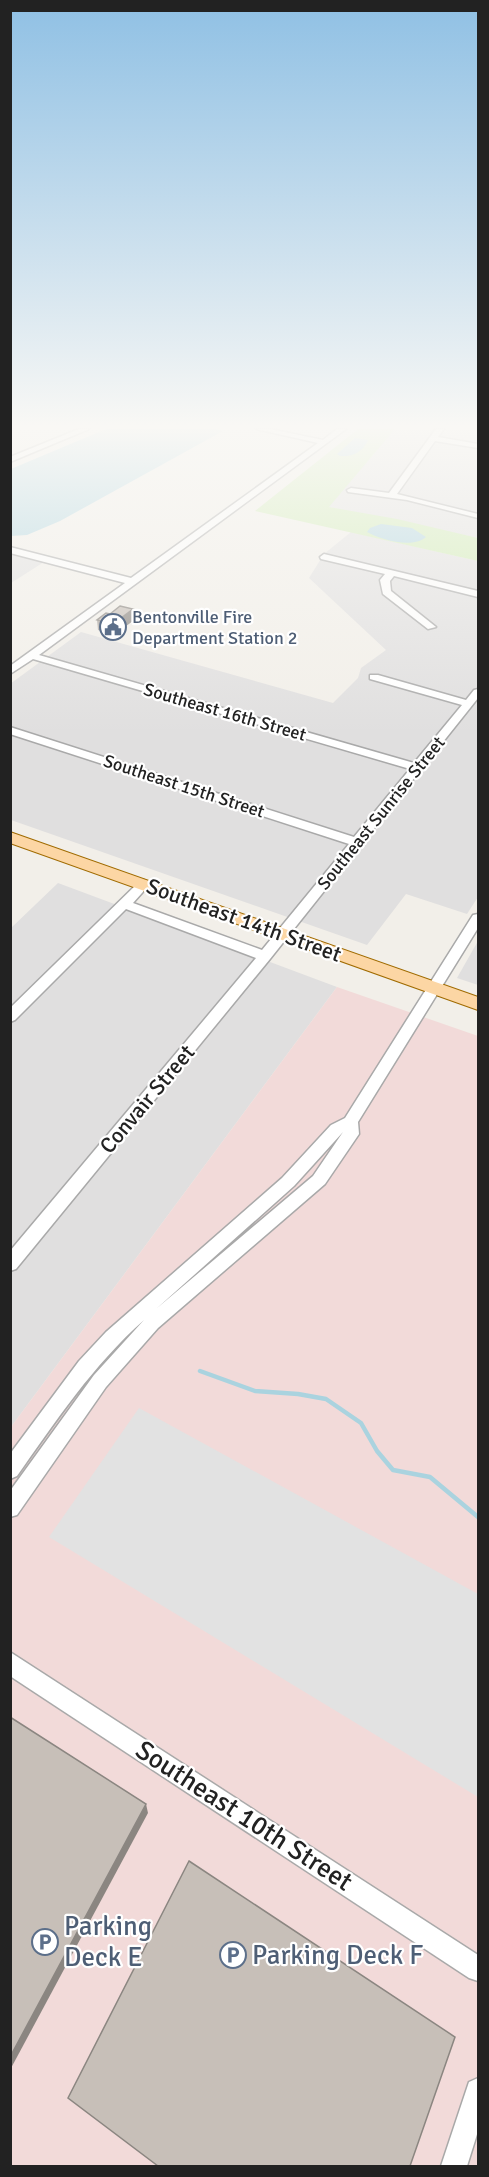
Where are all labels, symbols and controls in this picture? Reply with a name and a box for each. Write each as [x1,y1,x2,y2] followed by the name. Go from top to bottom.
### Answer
[132,606,297,649] place label: Bentonville Fire Department Station 2
[98,612,128,642] public building icon: Bentonville Fire Department Station 2
[141,678,309,746] street label: Southeast 16th Street
[312,732,450,894] street label: Southeast Sunrise Street
[101,750,267,822] street label: Southeast 15th Street
[143,872,345,968] street label: Southeast 14th Street
[94,1039,200,1159] street label: Convair Street
[129,1734,359,1898] street label: Southeast 10th Street
[64,1910,152,1974] place label: Parking Deck E
[30,1927,60,1957] parking icon: Parking Deck E
[252,1939,423,1972] place label: Parking Deck F
[218,1940,248,1970] parking icon: Parking Deck F

